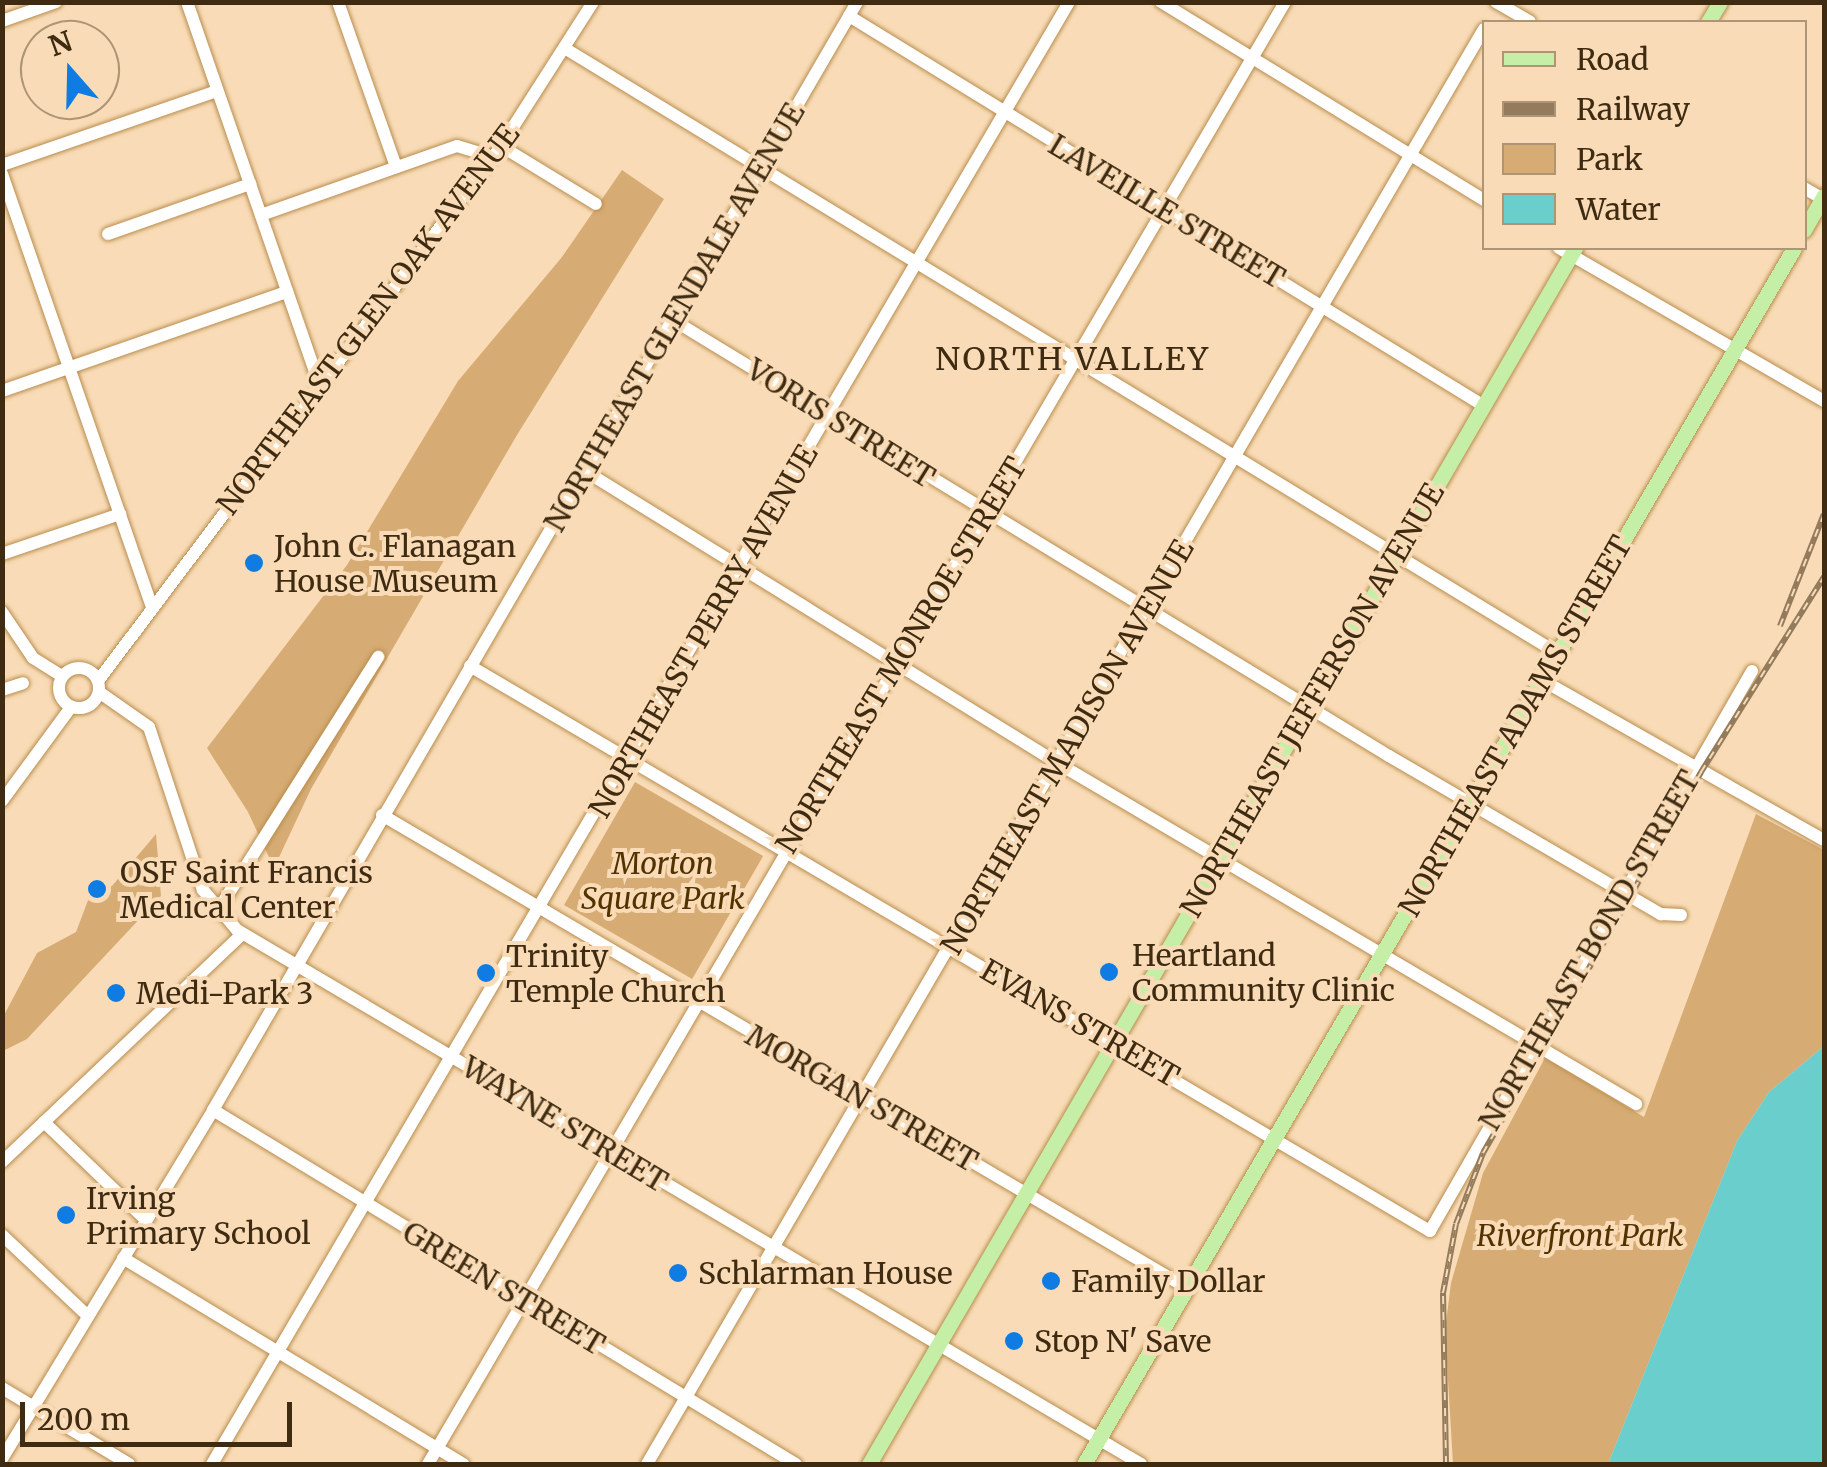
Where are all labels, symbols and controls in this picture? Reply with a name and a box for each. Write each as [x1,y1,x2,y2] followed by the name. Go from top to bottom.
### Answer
[20,20,120,120] north arrow
[1482,20,1807,250] legend
[44,23,77,64] text: N
[1576,40,1649,78] text: Road
[1576,90,1690,128] text: Railway
[536,96,812,538] street label: NORTHEAST GLENDALE AVENUE
[209,117,527,521] street label: NORTHEAST GLEN OAK AVENUE
[1042,126,1292,296] street label: LAVEILLE STREET
[1576,140,1643,178] text: Park
[1576,190,1661,228] text: Water
[935,340,1211,378] district label: NORTH VALLEY
[740,351,942,495] street label: VORIS STREET
[581,438,825,824] street label: NORTHEAST PERRY AVENUE
[768,450,1034,860] street label: NORTHEAST MONROE STREET
[1173,477,1451,923] street label: NORTHEAST JEFFERSON AVENUE
[274,528,516,598] place label: John C. Flanagan House Museum
[1391,529,1639,923] street label: NORTHEAST ADAMS STREET
[933,533,1201,961] street label: NORTHEAST MADISON AVENUE
[243,552,265,574] marker: John C. Flanagan House Museum
[1471,764,1707,1136] street label: NORTHEAST BOND STREET
[581,845,745,916] park label: Morton Square Park
[120,854,373,924] place label: OSF Saint Francis Medical Center
[84,876,110,902] marker: OSF Saint Francis Medical Center
[1132,937,1395,1008] place label: Heartland Community Clinic
[506,938,726,1008] place label: Trinity Temple Church
[974,952,1186,1094] street label: EVANS STREET
[1096,959,1122,985] marker: Heartland Community Clinic
[475,962,497,984] marker: Trinity Temple Church
[136,975,313,1011] place label: Medi-Park 3
[105,982,127,1004] marker: Medi-Park 3
[740,1017,984,1179] street label: MORGAN STREET
[456,1048,674,1200] street label: WAYNE STREET
[86,1180,311,1250] place label: Irving Primary School
[55,1204,77,1226] marker: Irving Primary School
[397,1214,611,1362] street label: GREEN STREET
[1477,1217,1683,1253] park label: Riverfront Park
[698,1255,953,1291] place label: Schlarman House
[667,1262,689,1284] marker: Schlarman House
[1071,1263,1265,1299] place label: Family Dollar
[1040,1270,1062,1292] marker: Family Dollar
[1034,1323,1212,1359] place label: Stop N' Save
[1003,1330,1025,1352] marker: Stop N' Save
[25,1382,298,1444] scale bar
[37,1400,130,1438] text: 200 m

